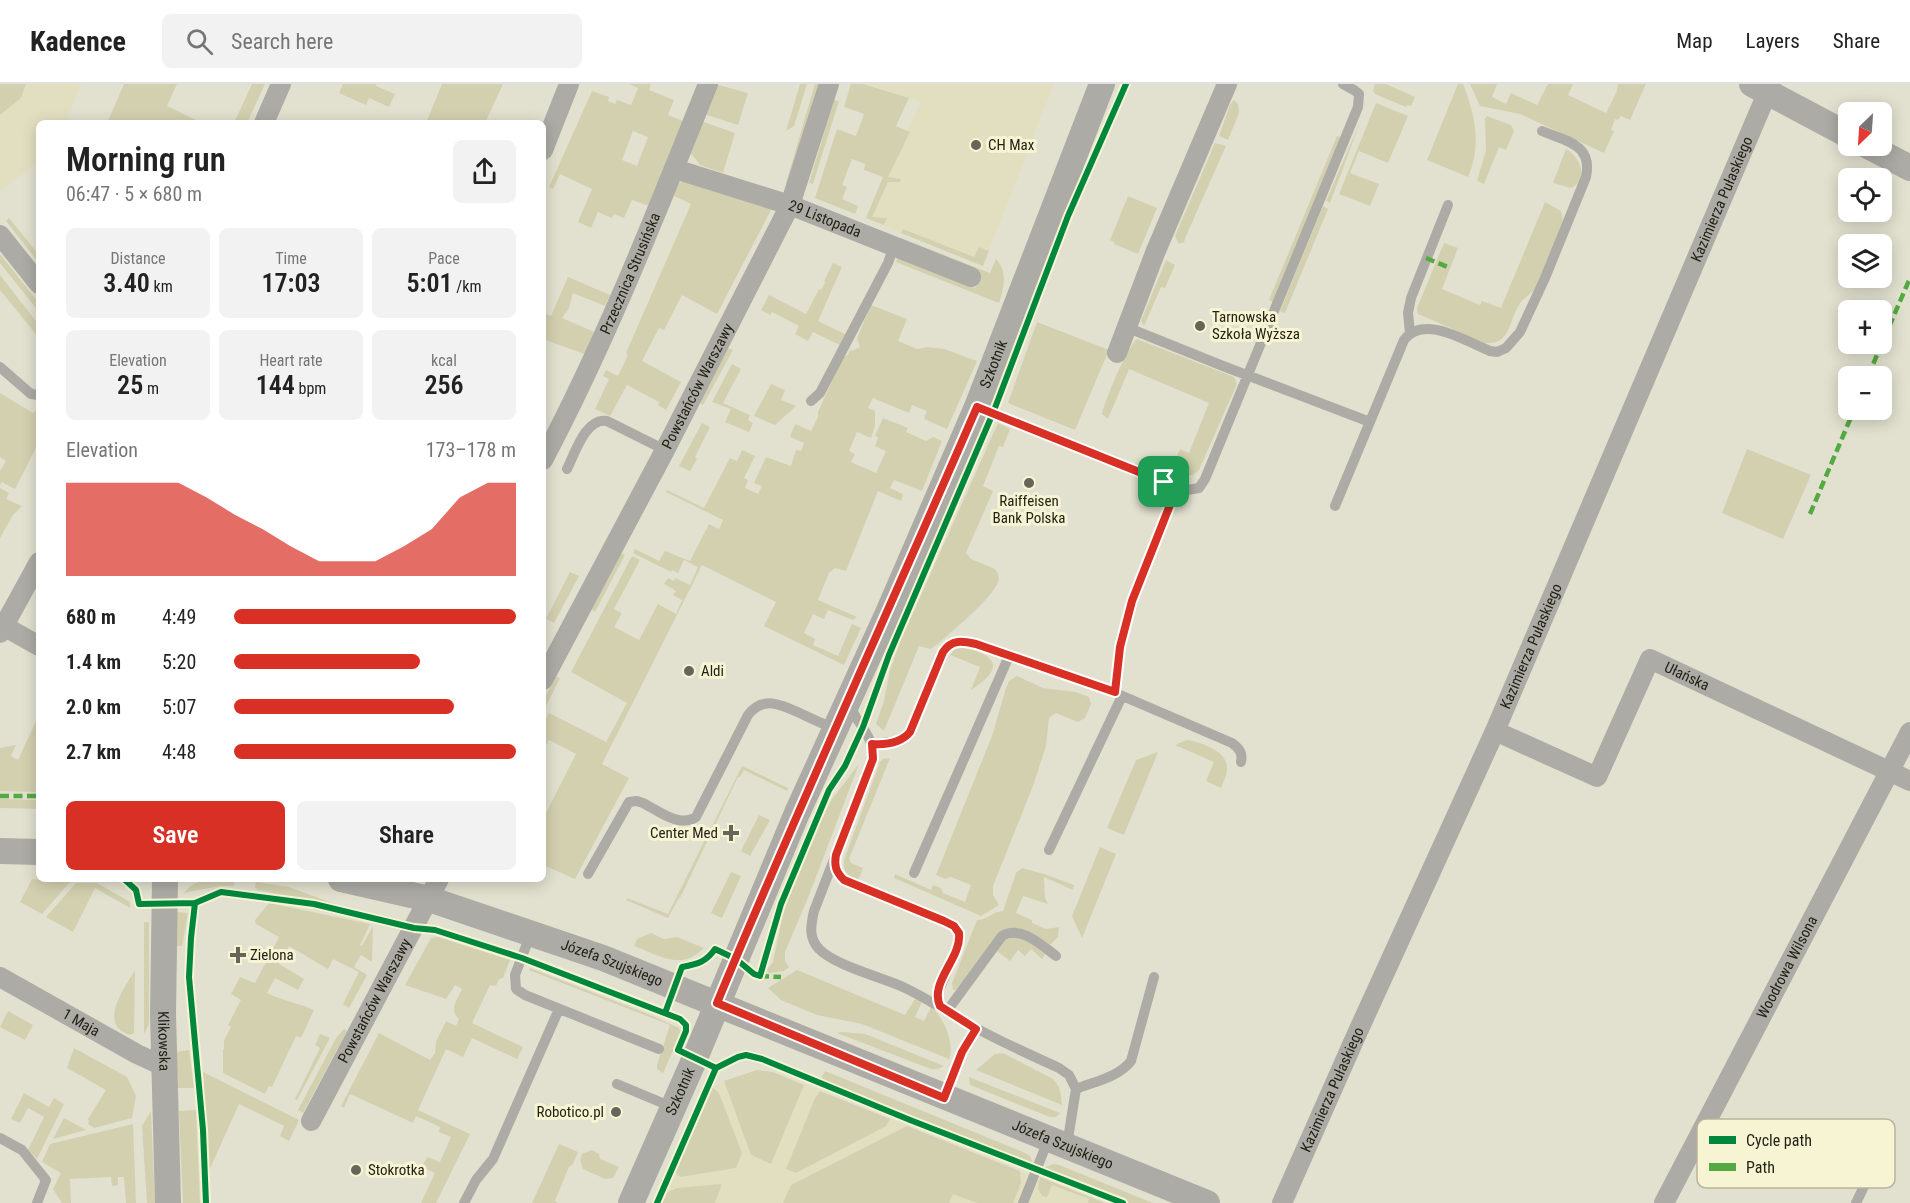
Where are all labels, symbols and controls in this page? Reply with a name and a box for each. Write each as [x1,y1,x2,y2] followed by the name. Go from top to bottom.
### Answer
[162,14,582,68] search box
[30,25,126,58] text: Kadence
[183,25,216,58] icon: search
[231,29,333,54] text: Search here
[1676,29,1713,53] text: Map
[1746,29,1800,53] text: Layers
[1833,29,1880,53] text: Share
[1838,102,1892,156] north arrow
[1838,102,1892,420] map controls
[1687,134,1757,265] street label: Kazimierza Pułaskiego
[988,136,1035,154] place label: CH Max
[969,138,983,152] marker: CH Max
[66,140,226,179] text: Morning run
[453,140,516,203] button: share
[1838,168,1892,222] button: locate
[66,182,202,206] text: 06:47 · 5 × 680 m
[786,196,864,241] street label: 29 Listopada
[596,210,664,337] street label: Przecznica Strusińska
[1838,234,1892,288] button: layers
[110,249,166,268] text: Distance
[275,249,307,268] text: Time
[428,249,460,268] text: Pace
[103,268,150,298] text: 3.40
[261,268,321,298] text: 17:03
[407,268,453,298] text: 5:01
[150,277,173,296] text: km
[453,277,481,296] text: /km
[1838,300,1892,354] button: +
[1212,308,1300,343] place label: Tarnowska Szkoła Wyższa
[1193,319,1207,333] marker: Tarnowska Szkoła Wyższa
[658,320,737,452] street label: Powstańców Warszawy
[976,337,1011,391] street label: Szkotnik
[109,351,167,370] text: Elevation
[259,351,323,370] text: Heart rate
[431,351,457,370] text: kcal
[1838,366,1892,420] button: −
[117,370,143,400] text: 25
[256,370,295,400] text: 144
[424,370,464,400] text: 256
[143,379,159,398] text: m
[295,379,326,398] text: bpm
[66,438,138,462] text: Elevation
[426,438,516,462] text: 173–178 m
[1138,456,1189,507] pin
[1147,465,1180,498] icon: arrive
[1022,476,1036,490] marker: Raiffeisen Bank Polska
[993,492,1065,527] place label: Raiffeisen Bank Polska
[1496,581,1566,712] street label: Kazimierza Pułaskiego
[66,605,116,629] text: 680 m
[162,605,196,629] text: 4:49
[66,650,121,674] text: 1.4 km
[162,650,196,674] text: 5:20
[1662,658,1712,695] street label: Ułańska
[701,662,724,680] place label: Aldi
[682,664,696,678] marker: Aldi
[66,695,121,719] text: 2.0 km
[162,695,196,719] text: 5:07
[66,740,121,764] text: 2.7 km
[162,740,196,764] text: 4:48
[66,801,285,870] button: Save
[297,801,516,870] button: Share
[650,824,718,842] place label: Center Med
[722,824,740,842] marker: Center Med
[1753,913,1821,1022] street label: Woodrowa Wilsona
[334,935,415,1066] street label: Powstańców Warszawy
[559,935,666,990] street label: Józefa Szujskiego
[250,946,294,964] place label: Zielona
[231,948,245,962] marker: Zielona
[59,1005,103,1040] street label: 1 Maja
[154,1011,174,1071] street label: Klikowska
[1297,1024,1368,1155] street label: Kazimierza Pułaskiego
[662,1064,699,1118] street label: Szkotnik
[536,1103,604,1121] place label: Robotico.pl
[609,1105,623,1119] marker: Robotico.pl
[1009,1116,1116,1173] street label: Józefa Szujskiego
[1697,1119,1895,1188] legend
[1746,1131,1812,1150] text: Cycle path
[1746,1158,1775,1177] text: Path
[368,1161,425,1179] place label: Stokrotka
[349,1163,363,1177] marker: Stokrotka

